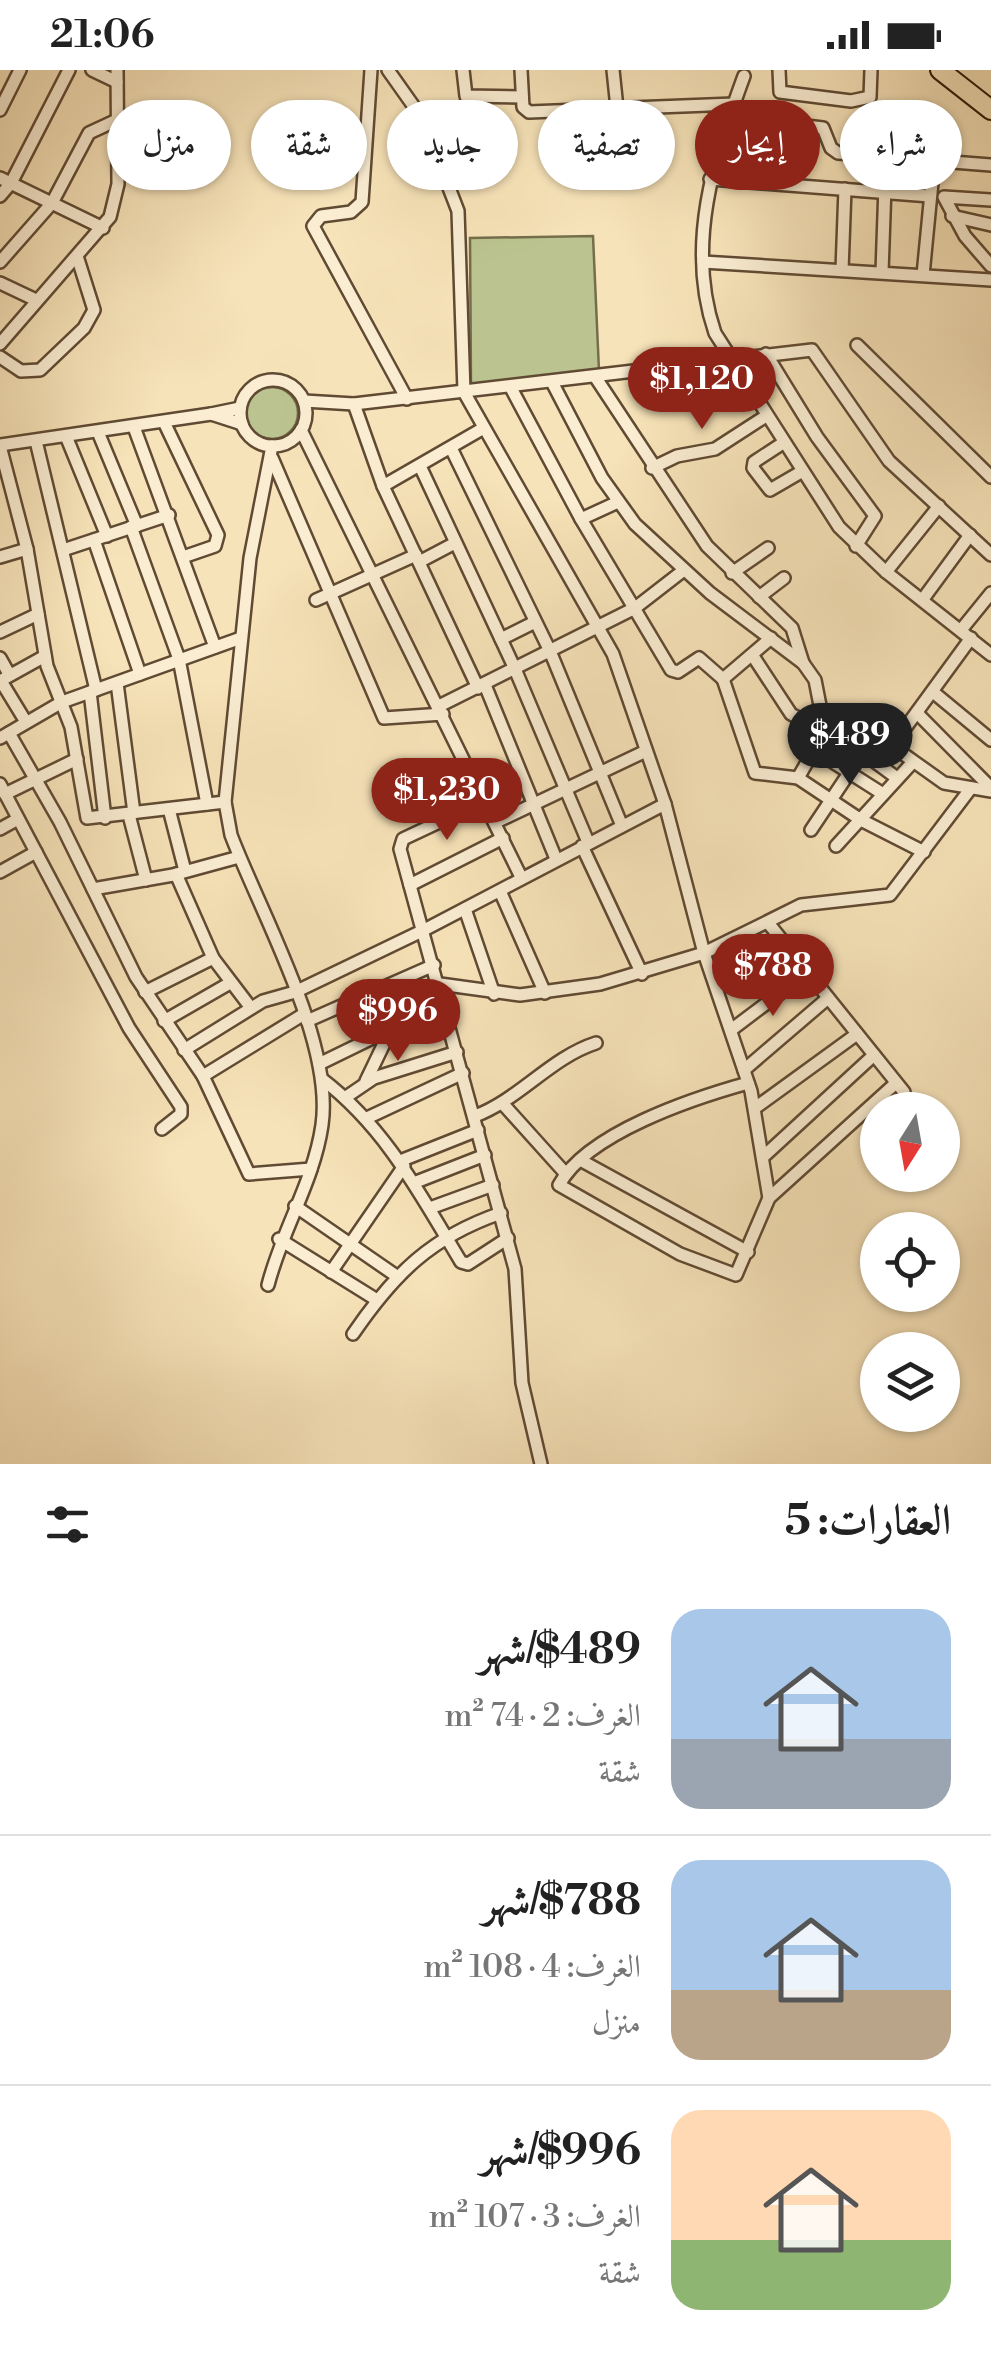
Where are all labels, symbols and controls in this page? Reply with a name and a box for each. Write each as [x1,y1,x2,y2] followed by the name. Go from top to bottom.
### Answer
[50,12,154,59] text: 21:06
[107,100,231,190] chip: منزل
[251,100,367,190] chip: شقة
[387,100,518,190] chip: جديد
[538,100,675,190] chip: تصفية
[695,100,820,190] chip: إيجار
[840,100,962,190] chip: شراء
[621,347,783,432] pin: $1,120
[650,359,754,399] text: $1,120
[791,703,909,788] pin: $489
[810,715,891,755] text: $489
[366,758,528,843] pin: $1,230
[393,770,501,810] text: $1,230
[714,934,832,1019] pin: $788
[734,946,812,986] text: $788
[339,979,457,1064] pin: $996
[358,991,438,1031] text: $996
[860,1092,960,1192] north arrow
[860,1092,960,1432] map controls
[860,1212,960,1312] button: locate
[860,1332,960,1432] button: layers
[785,1495,951,1548] text: العقارات: 5
[40,1497,95,1552] icon: filters
[479,1624,641,1677] text: $489/شهر
[751,1649,871,1769] icon: home
[445,1696,641,1736] text: الغرف: 2 · 74 m²
[599,1752,641,1792] text: شقة
[482,1875,641,1928] text: $788/شهر
[751,1900,871,2020] icon: home
[424,1947,641,1987] text: الغرف: 4 · 108 m²
[592,2003,641,2043] text: منزل
[481,2125,641,2178] text: $996/شهر
[751,2150,871,2270] icon: home
[429,2197,641,2237] text: الغرف: 3 · 107 m²
[599,2253,641,2293] text: شقة

